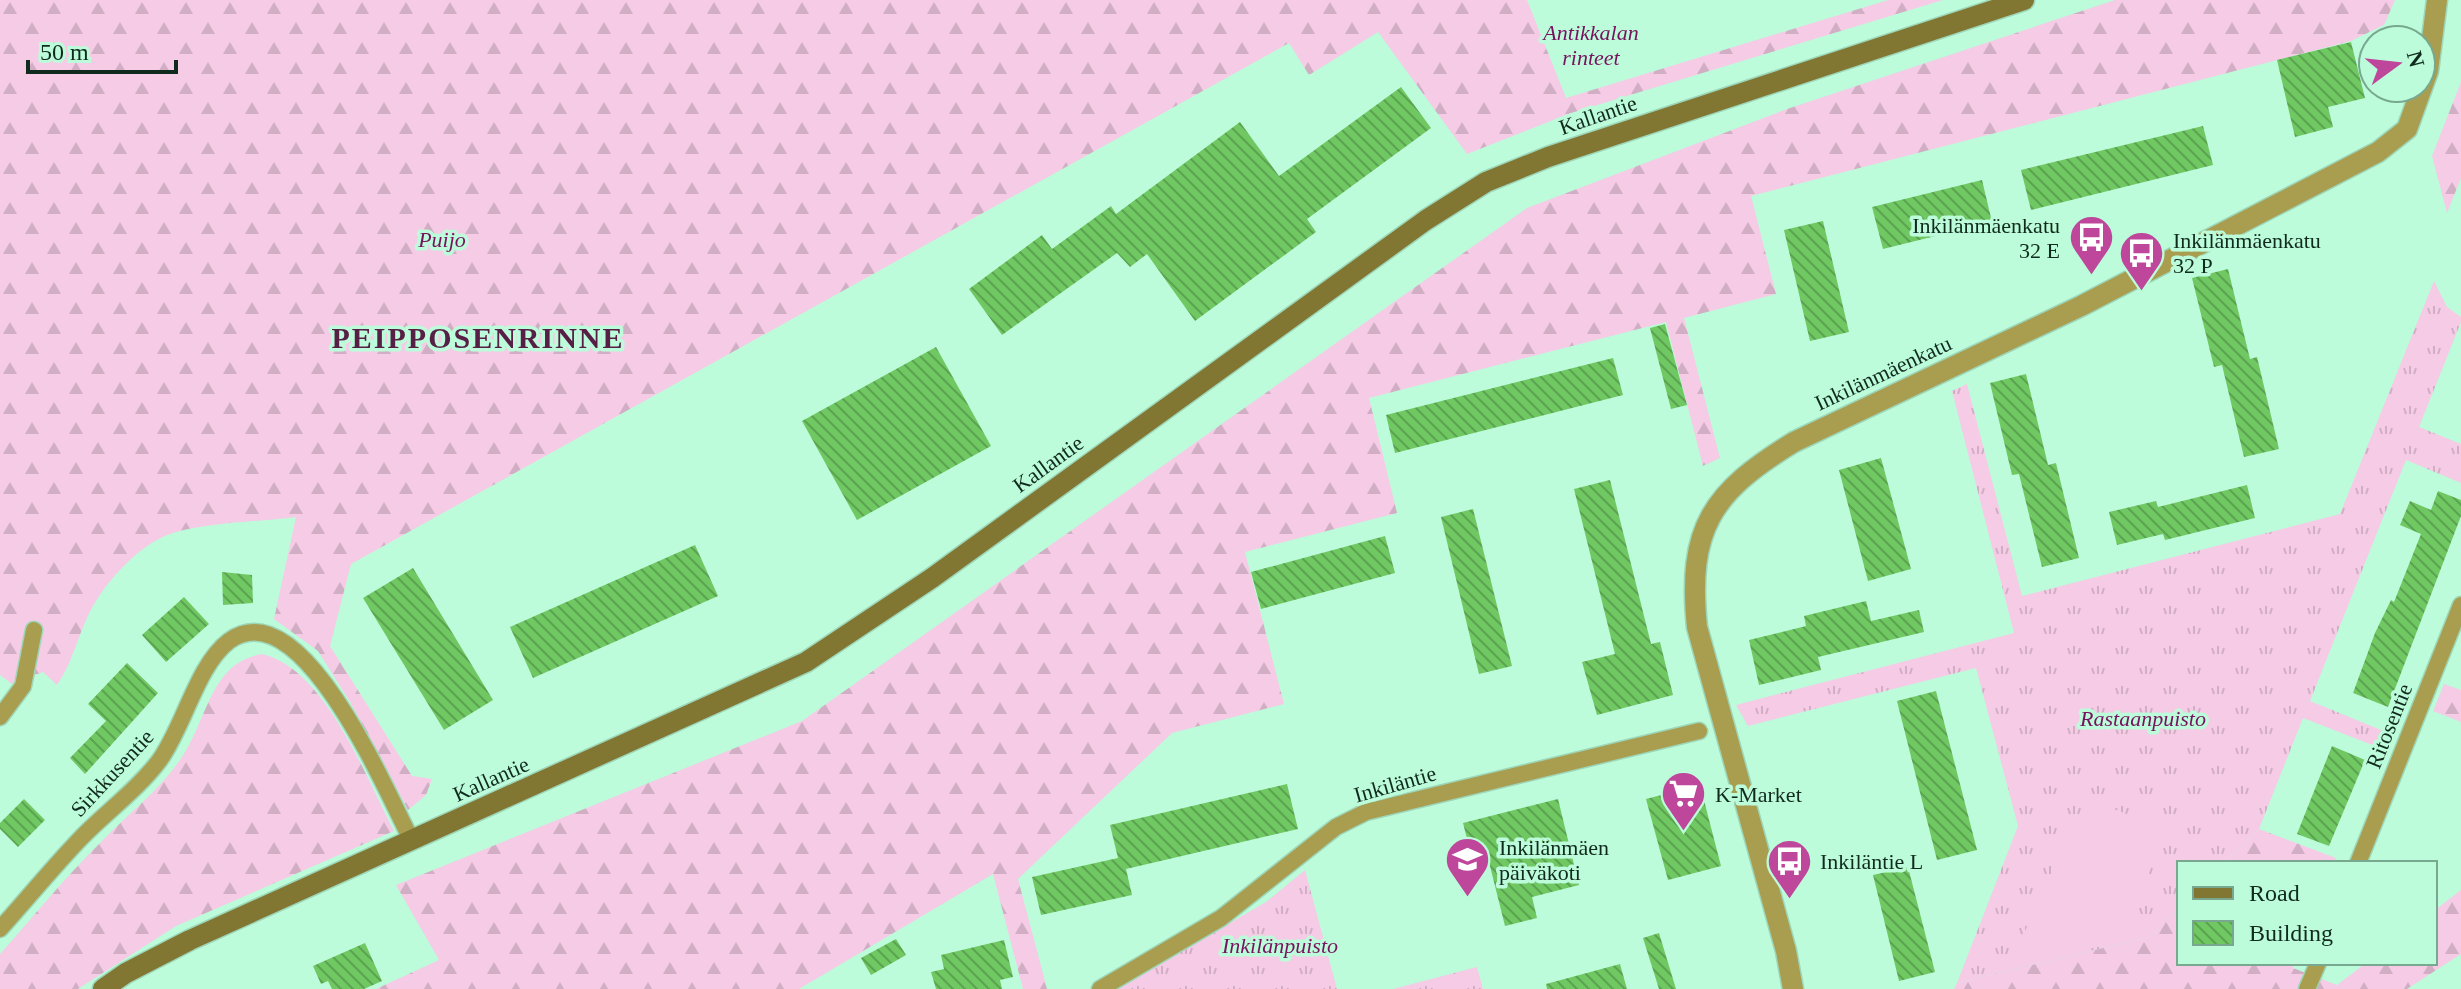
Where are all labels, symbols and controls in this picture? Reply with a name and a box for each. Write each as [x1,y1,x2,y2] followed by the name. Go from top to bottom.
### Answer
[1541,20,1639,70] park label: Antikkalan rinteet
[28,24,176,74] scale bar
[2357,24,2437,104] north arrow
[40,39,89,65] text: 50 m
[2402,48,2430,70] text: N
[1556,90,1640,140] street label: Kallantie
[1912,213,2060,263] place label: Inkilänmäenkatu 32 E
[2067,214,2115,277] bus stop icon: Inkilänmäenkatu 32 E
[417,227,466,252] park label: Puijo
[2173,228,2321,278] place label: Inkilänmäenkatu 32 P
[2118,229,2166,292] bus stop icon: Inkilänmäenkatu 32 P
[331,321,625,354] district label: PEIPPOSENRINNE
[1811,330,1955,416] street label: Inkilänmäenkatu
[1008,430,1088,498] street label: Kallantie
[2361,680,2417,772] street label: Ritosentie
[2079,706,2206,731] park label: Rastaanpuisto
[65,724,159,822] street label: Sirkkusentie
[449,751,533,807] street label: Kallantie
[1351,760,1439,808] street label: Inkiläntie
[1660,770,1708,833] supermarket icon: K-Market
[1715,782,1802,807] place label: K-Market
[1499,835,1609,885] place label: Inkilänmäen päiväkoti
[1444,836,1492,899] school or university icon: Inkilänmäen päiväkoti
[1765,837,1813,900] bus stop icon: Inkiläntie L
[1820,849,1923,874] place label: Inkiläntie L
[2177,861,2437,965] legend
[2249,880,2300,906] text: Road
[2249,920,2333,946] text: Building
[1221,933,1338,958] park label: Inkilänpuisto

